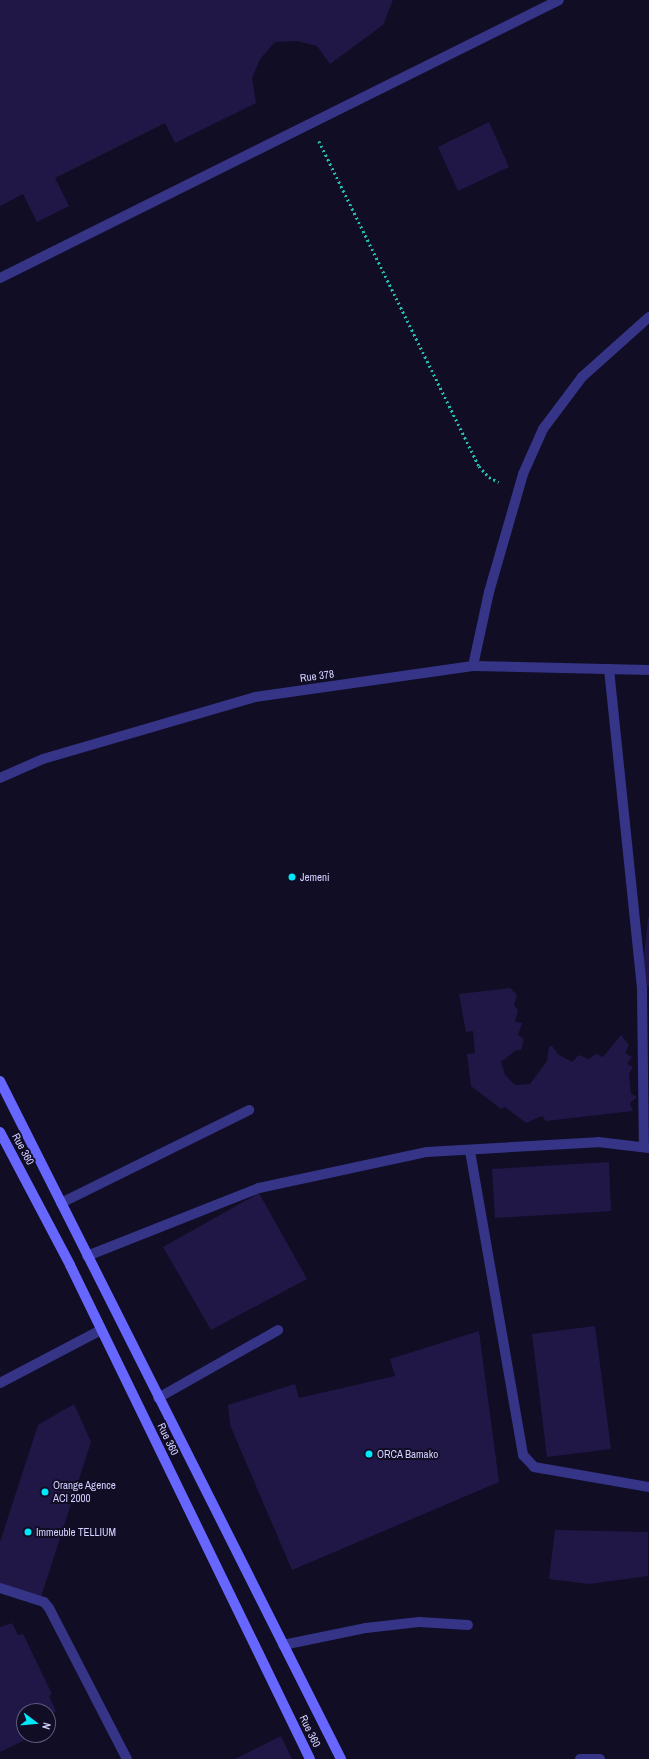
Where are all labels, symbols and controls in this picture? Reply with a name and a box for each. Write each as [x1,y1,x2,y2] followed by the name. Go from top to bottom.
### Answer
[299,667,335,685] street label: Rue 378
[300,870,330,884] place label: Jemeni
[287,872,297,882] marker: Jemeni
[9,1131,37,1167] street label: Rue 360
[155,1421,181,1457] street label: Rue 360
[377,1447,439,1461] place label: ORCA Bamako
[364,1449,374,1459] marker: ORCA Bamako
[53,1479,116,1505] place label: Orange Agence ACI 2000
[40,1487,50,1497] marker: Orange Agence ACI 2000
[36,1525,116,1539] place label: Immeuble TELLIUM
[23,1527,33,1537] marker: Immeuble TELLIUM
[16,1703,56,1743] north arrow
[297,1713,323,1749] street label: Rue 360
[39,1721,54,1731] text: N

